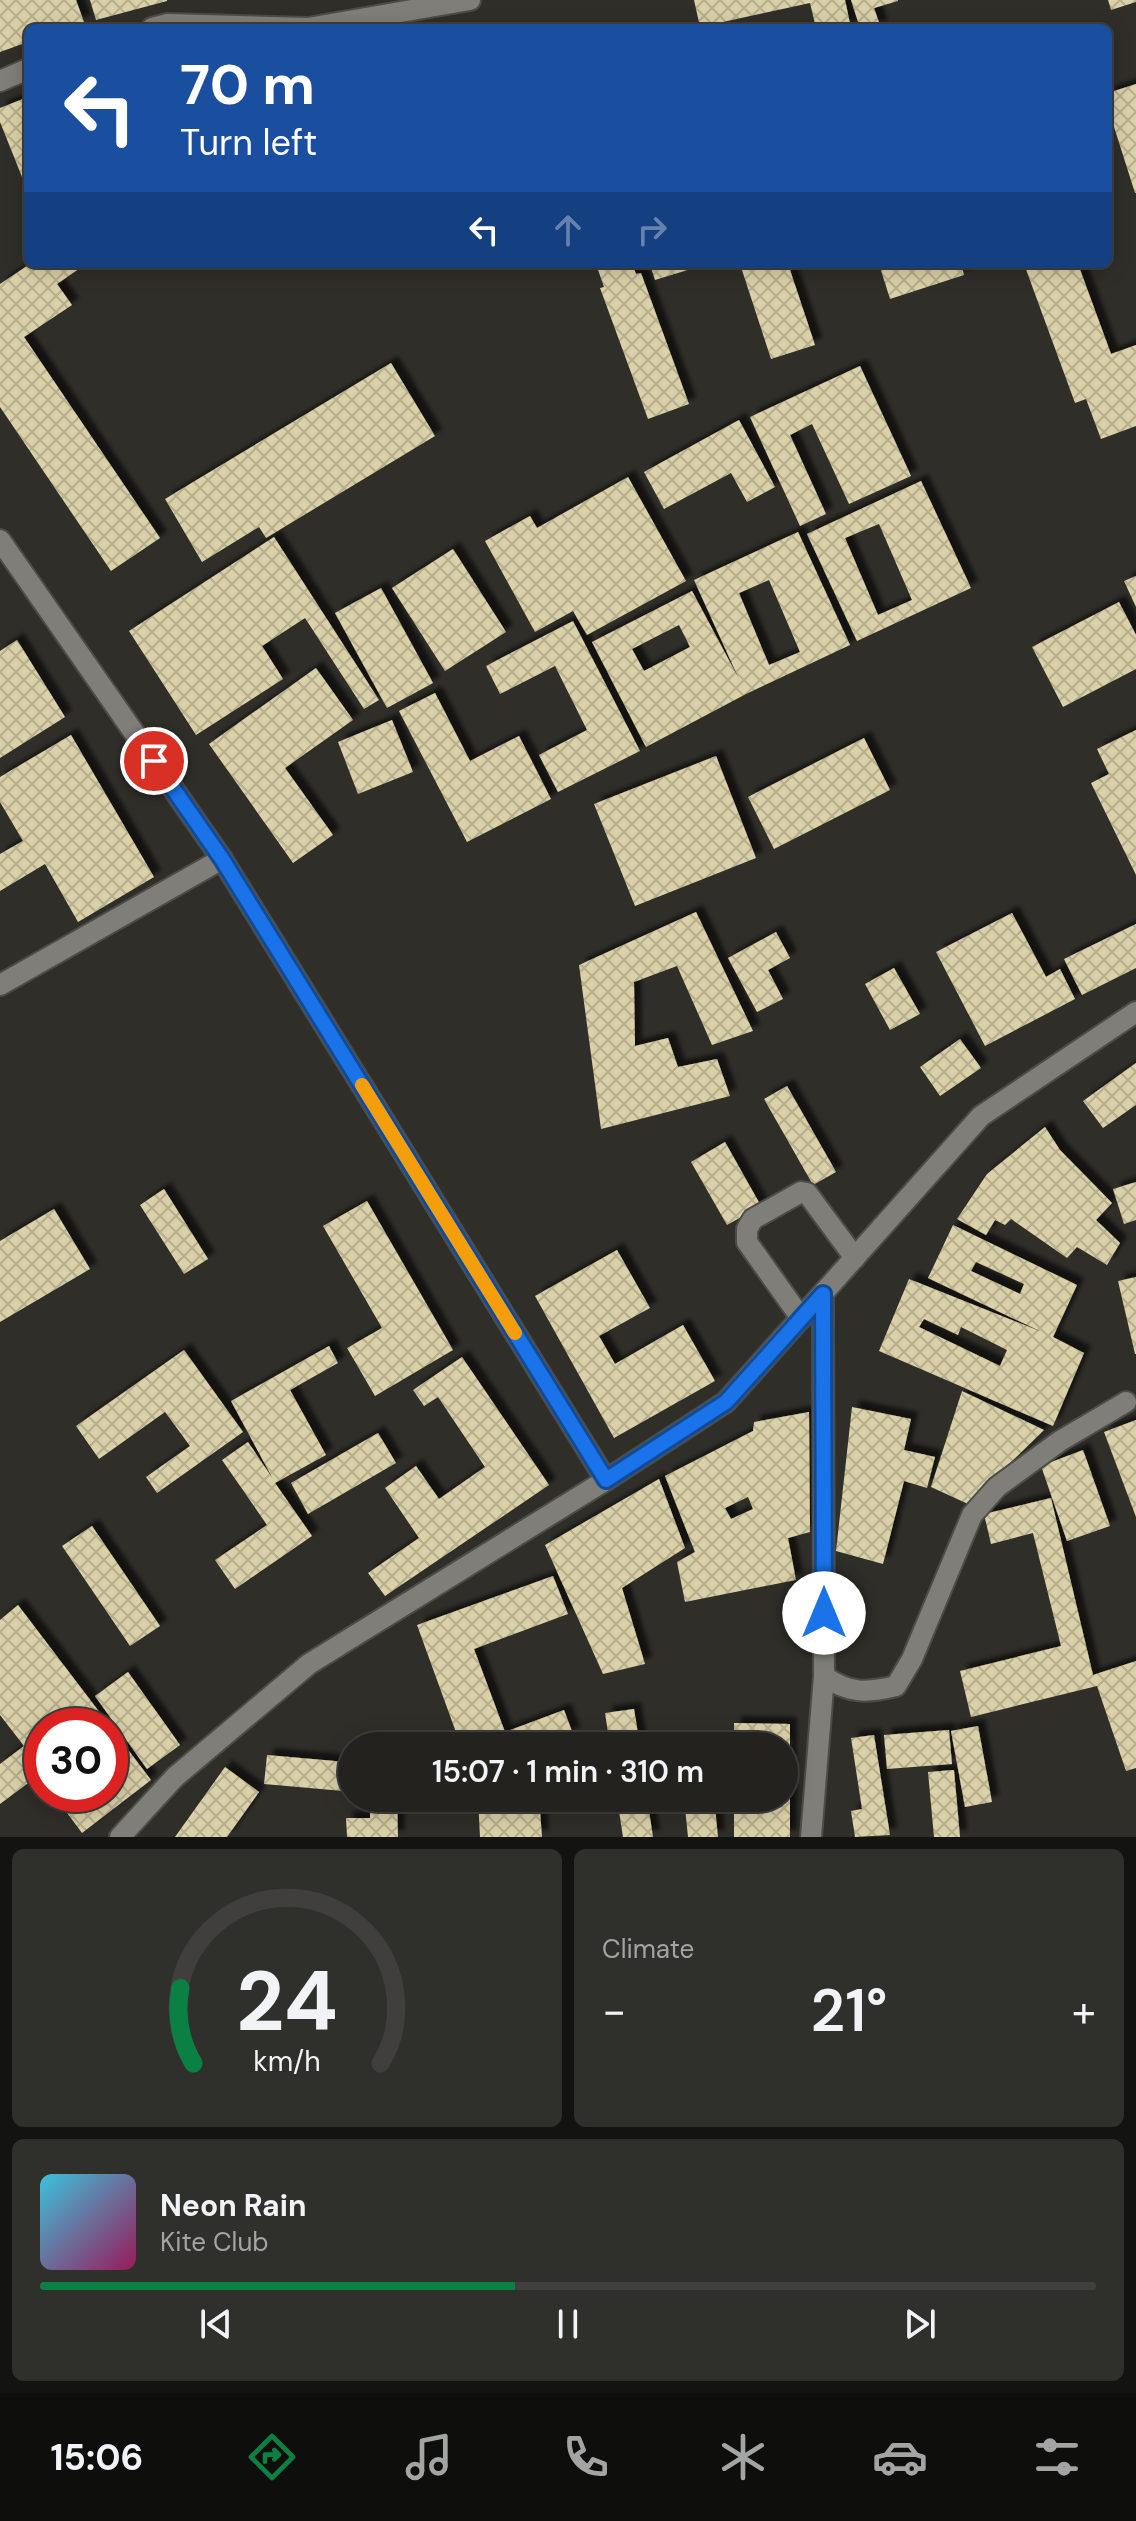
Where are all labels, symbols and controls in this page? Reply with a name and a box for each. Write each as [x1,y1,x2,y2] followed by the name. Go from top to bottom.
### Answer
[180,48,315,121] text: 70 m
[48,56,152,160] icon: left
[180,119,317,166] text: Turn left
[462,208,506,252] icon: left
[546,208,590,252] icon: ahead
[630,208,674,252] icon: right
[120,727,188,795] pin
[132,739,176,783] icon: arrive
[782,1571,866,1655] position arrow
[24,1708,128,1812] speed limit sign: 30
[432,1752,704,1791] text: 15:07 · 1 min · 310 m
[602,1932,694,1966] text: Climate
[236,1947,338,2056] text: 24
[811,1971,887,2050] text: 21°
[602,1982,626,2040] text: −
[1072,1982,1096,2040] text: +
[253,2043,321,2080] text: km/h
[160,2186,306,2225] text: Neon Rain
[160,2225,269,2259] text: Kite Club
[194,2302,238,2346] icon: previous
[546,2302,590,2346] icon: pause
[898,2302,942,2346] icon: next
[244,2429,300,2485] icon: directions
[401,2429,457,2485] icon: music
[558,2429,614,2485] icon: phone
[715,2429,771,2485] icon: climate
[872,2429,928,2485] icon: car
[1029,2429,1085,2485] icon: filters
[51,2434,143,2481] text: 15:06

